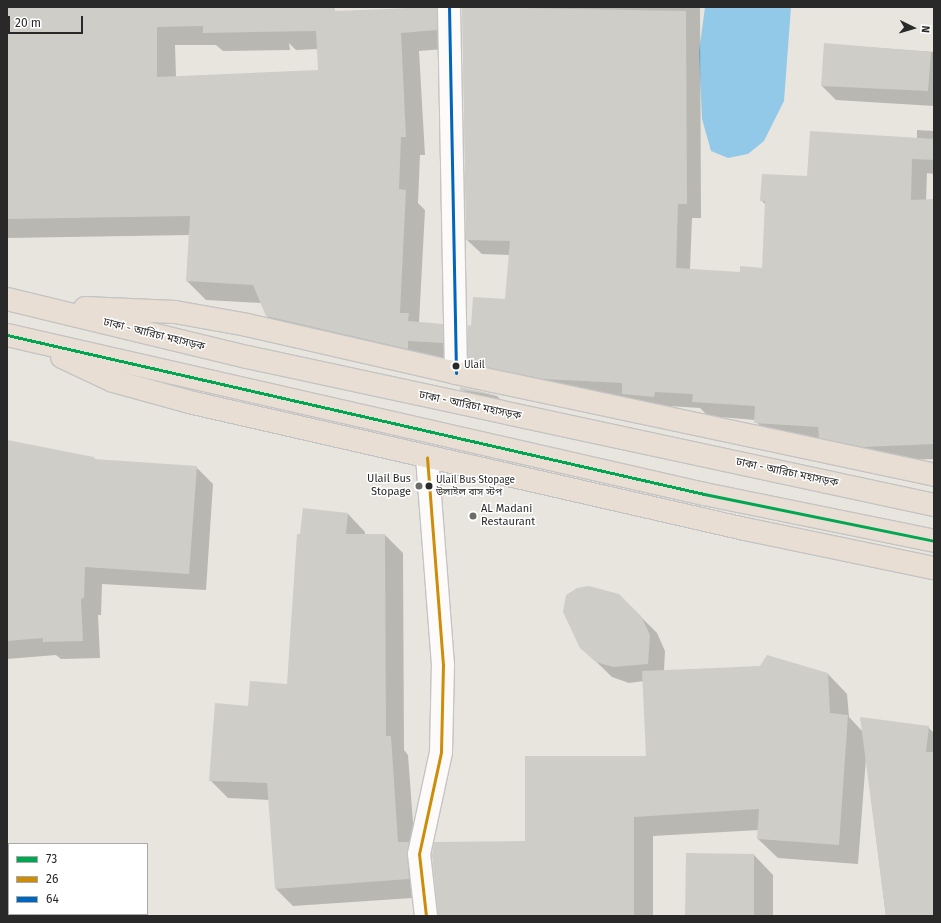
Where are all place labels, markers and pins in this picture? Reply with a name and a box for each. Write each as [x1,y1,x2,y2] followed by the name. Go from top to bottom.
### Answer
[464,360,485,372] place label: Ulail
[451,361,461,371] marker: Ulail
[367,473,411,499] place label: Ulail Bus Stopage
[436,474,515,498] place label: Ulail Bus Stopage উলাইল বাস স্টপ
[414,481,424,491] marker: Ulail Bus Stopage
[424,481,434,491] marker: Ulail Bus Stopage উলাইল বাস স্টপ
[481,503,535,529] place label: AL Madani Restaurant
[468,511,478,521] marker: AL Madani Restaurant

